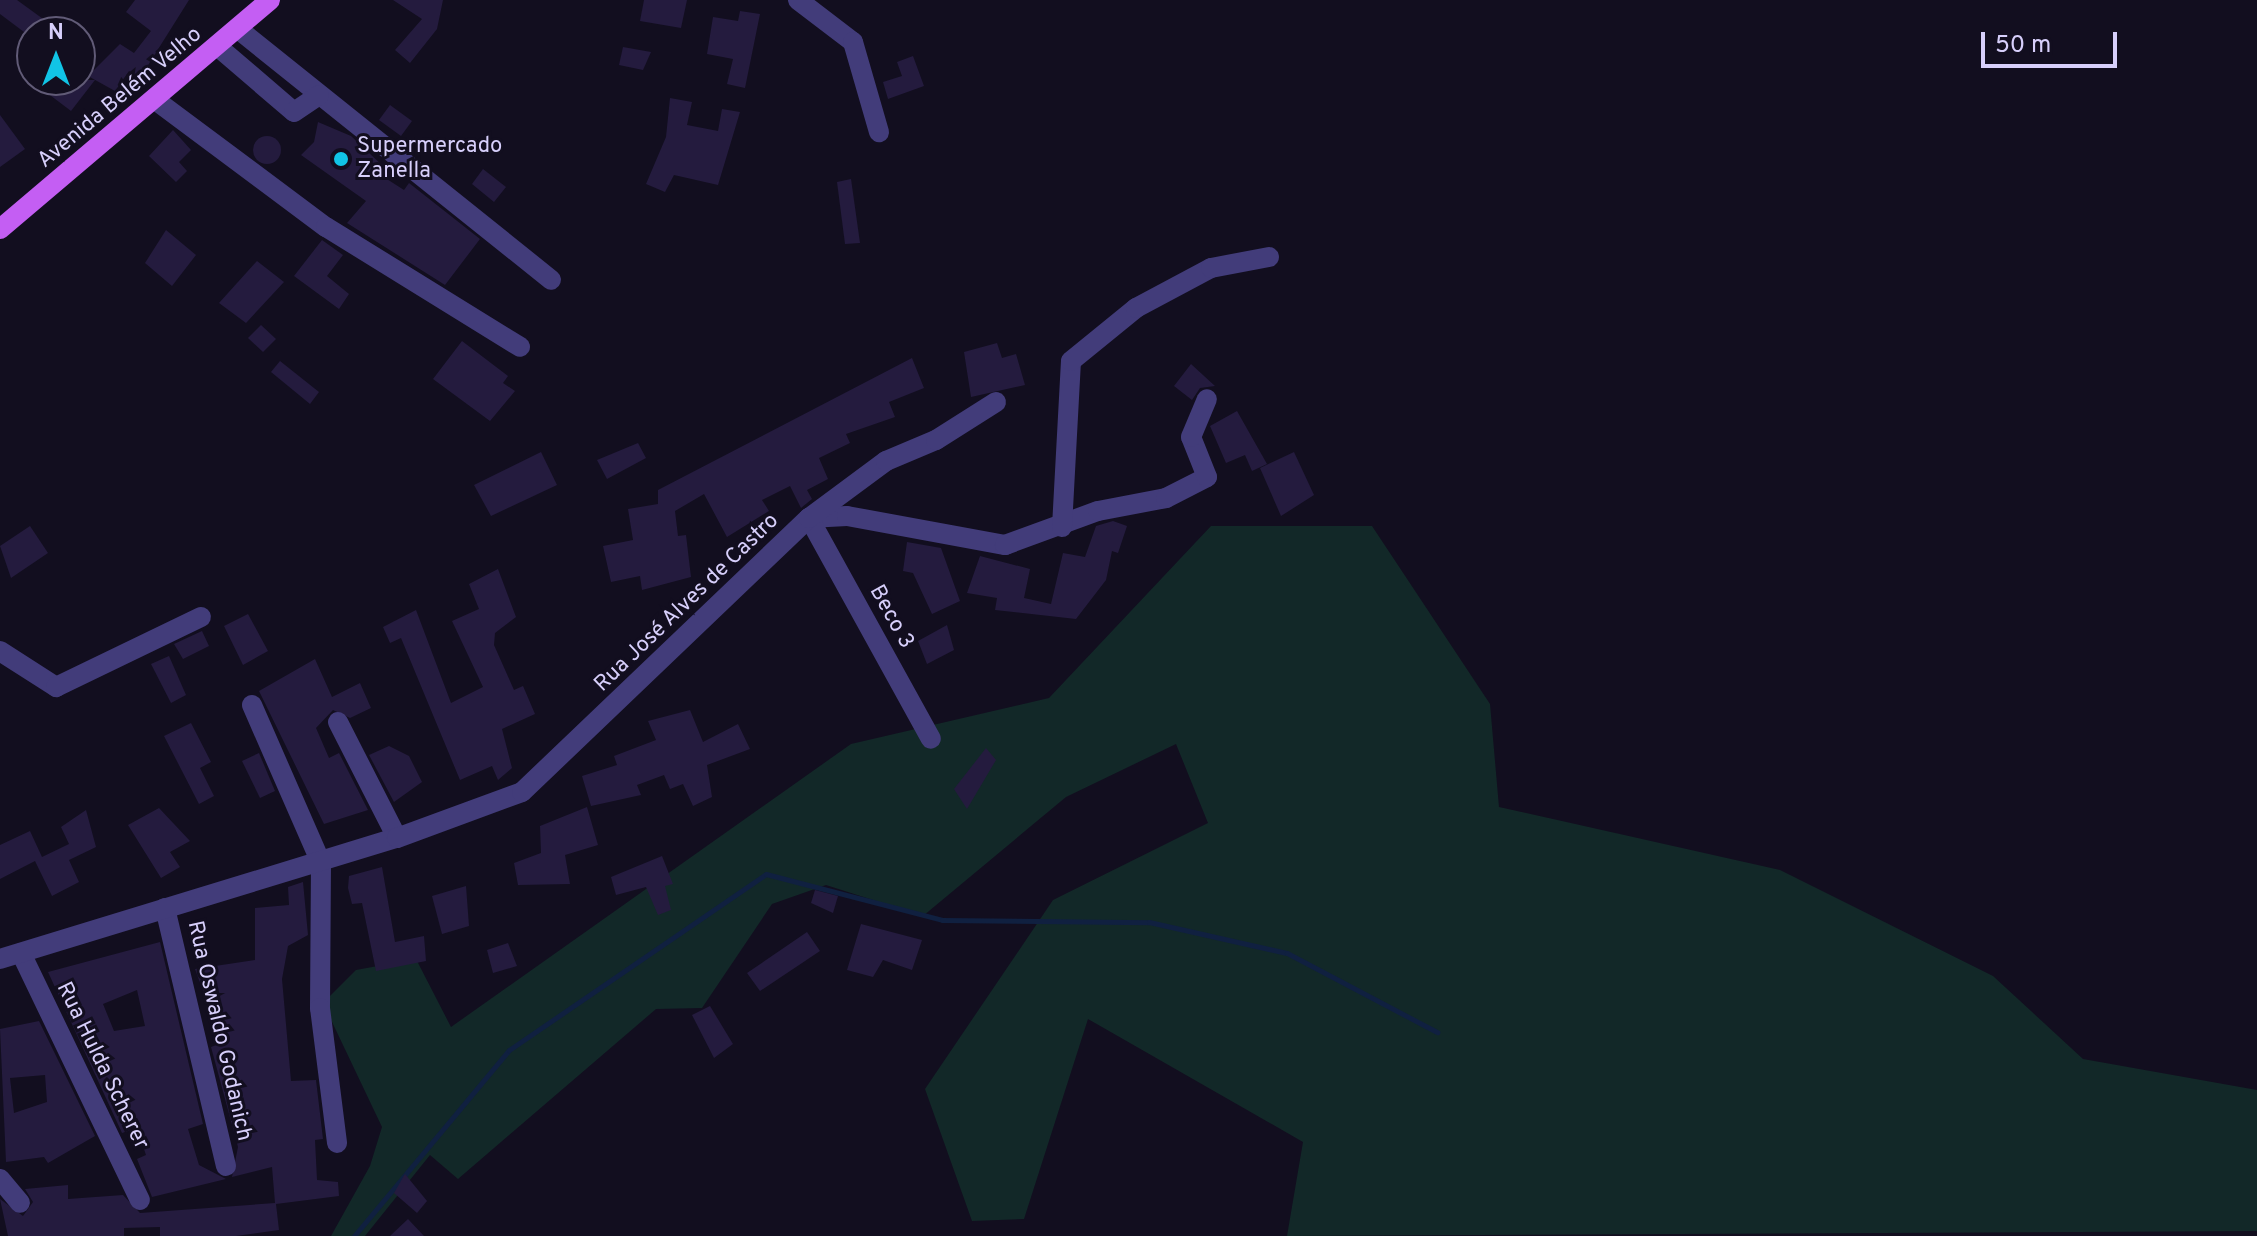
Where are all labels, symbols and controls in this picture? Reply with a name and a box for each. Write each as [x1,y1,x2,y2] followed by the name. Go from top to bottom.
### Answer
[16,16,96,96] north arrow
[1985,16,2121,66] scale bar
[48,20,64,47] text: N
[32,21,208,175] street label: Avenida Belém Velho
[1995,31,2051,61] text: 50 m
[357,133,502,184] place label: Supermercado Zanella
[332,150,350,168] marker: Supermercado Zanella
[589,508,785,698] street label: Rua José Alves de Castro
[863,581,919,653] street label: Beco 3
[181,918,257,1144] street label: Rua Oswaldo Godanich
[50,978,154,1154] street label: Rua Hulda Scherer

